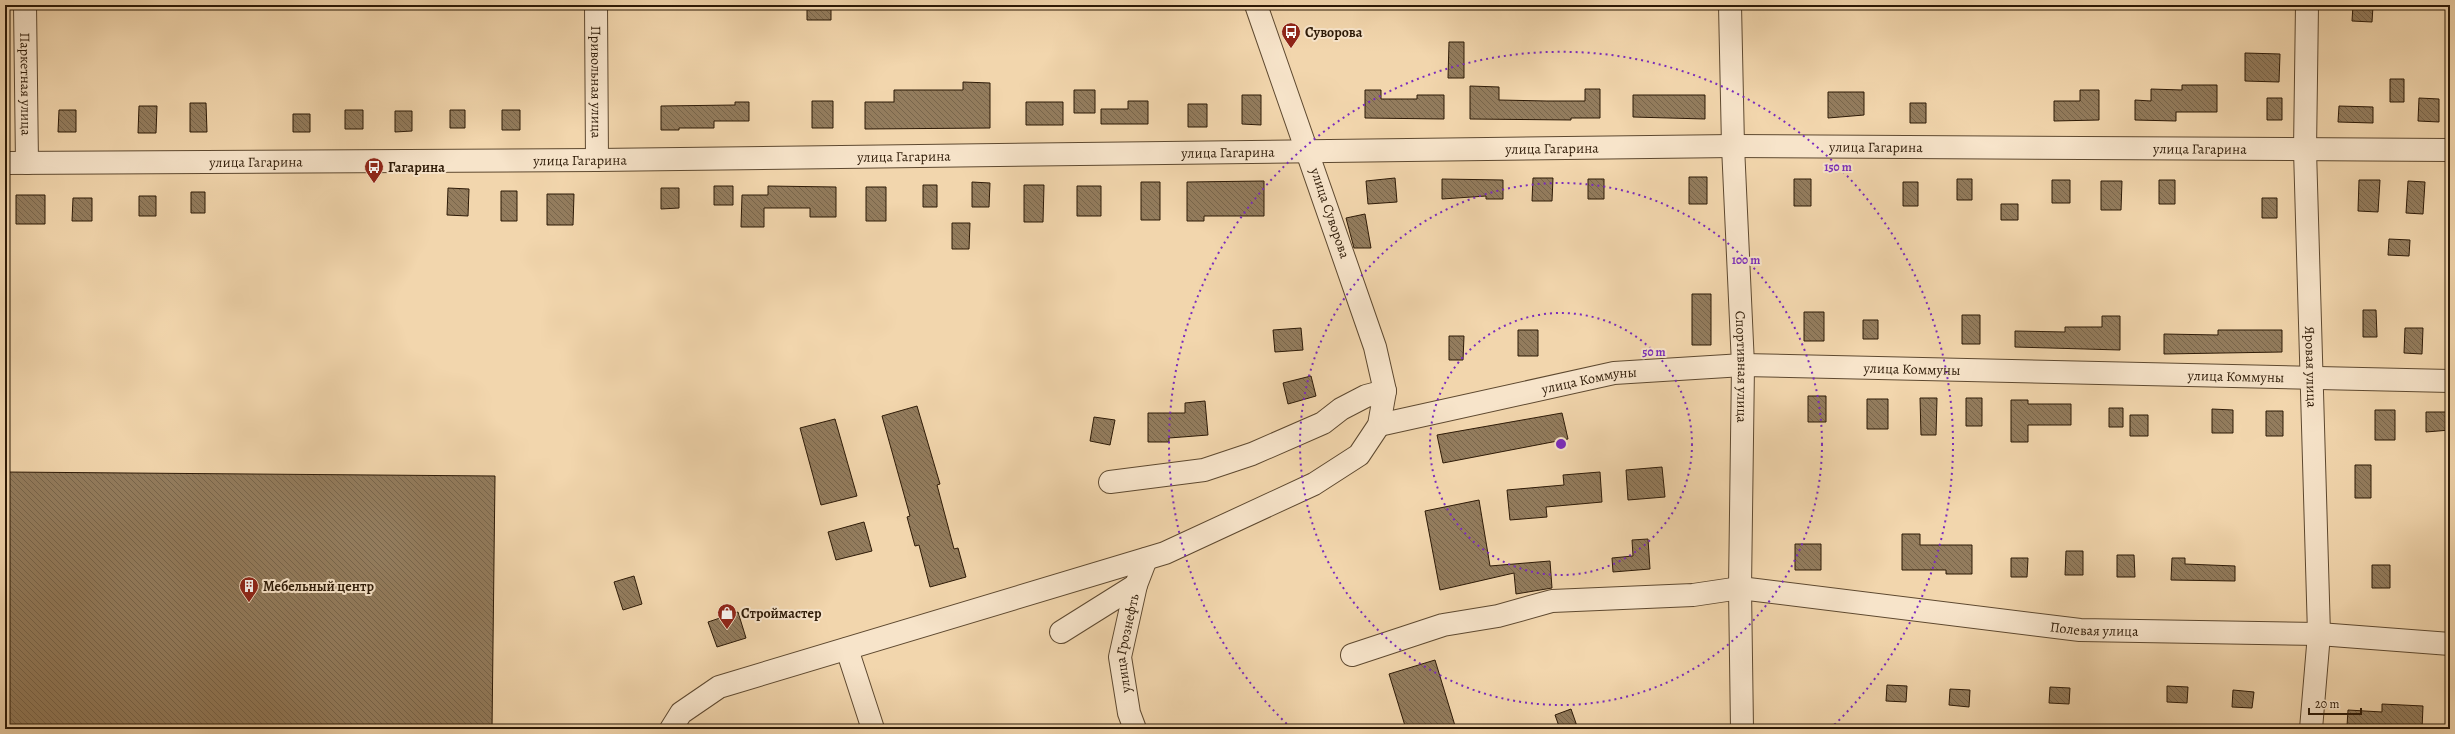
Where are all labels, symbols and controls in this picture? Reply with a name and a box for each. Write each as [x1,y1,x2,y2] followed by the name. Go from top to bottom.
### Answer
[1280,21,1302,49] bus stop icon: Суворова
[1305,23,1363,42] place label: Суворова
[587,26,606,139] street label: Привольная улица
[16,32,36,136] street label: Паркетная улица
[1828,137,1923,157] street label: улица Гагарина
[1504,138,1599,158] street label: улица Гагарина
[2152,139,2247,158] street label: улица Гагарина
[1180,142,1275,162] street label: улица Гагарина
[856,146,951,166] street label: улица Гагарина
[532,150,627,170] street label: улица Гагарина
[208,152,303,171] street label: улица Гагарина
[363,156,385,184] bus stop icon: Гагарина
[388,158,445,177] place label: Гагарина
[1824,159,1852,175] text: 150 m
[1305,164,1355,261] street label: улица Суворова
[1732,252,1760,268] text: 100 m
[1731,310,1753,423] street label: Спортивная улица
[2301,326,2322,408] street label: Яровая улица
[1642,344,1666,360] text: 50 m
[1862,358,1961,379] street label: улица Коммуны
[1539,362,1637,398] street label: улица Коммуны
[2186,366,2285,387] street label: улица Коммуны
[1554,437,1568,451] centre of rings
[238,575,260,603] building icon: Мебельный центр
[263,577,374,596] place label: Мебельный центр
[1111,592,1143,695] street label: улица Грознефть
[716,602,738,630] shop icon: Строймастер
[741,604,822,623] place label: Строймастер
[2049,617,2139,640] street label: Полевая улица
[2309,690,2361,716] scale bar
[2315,696,2339,712] text: 20 m

